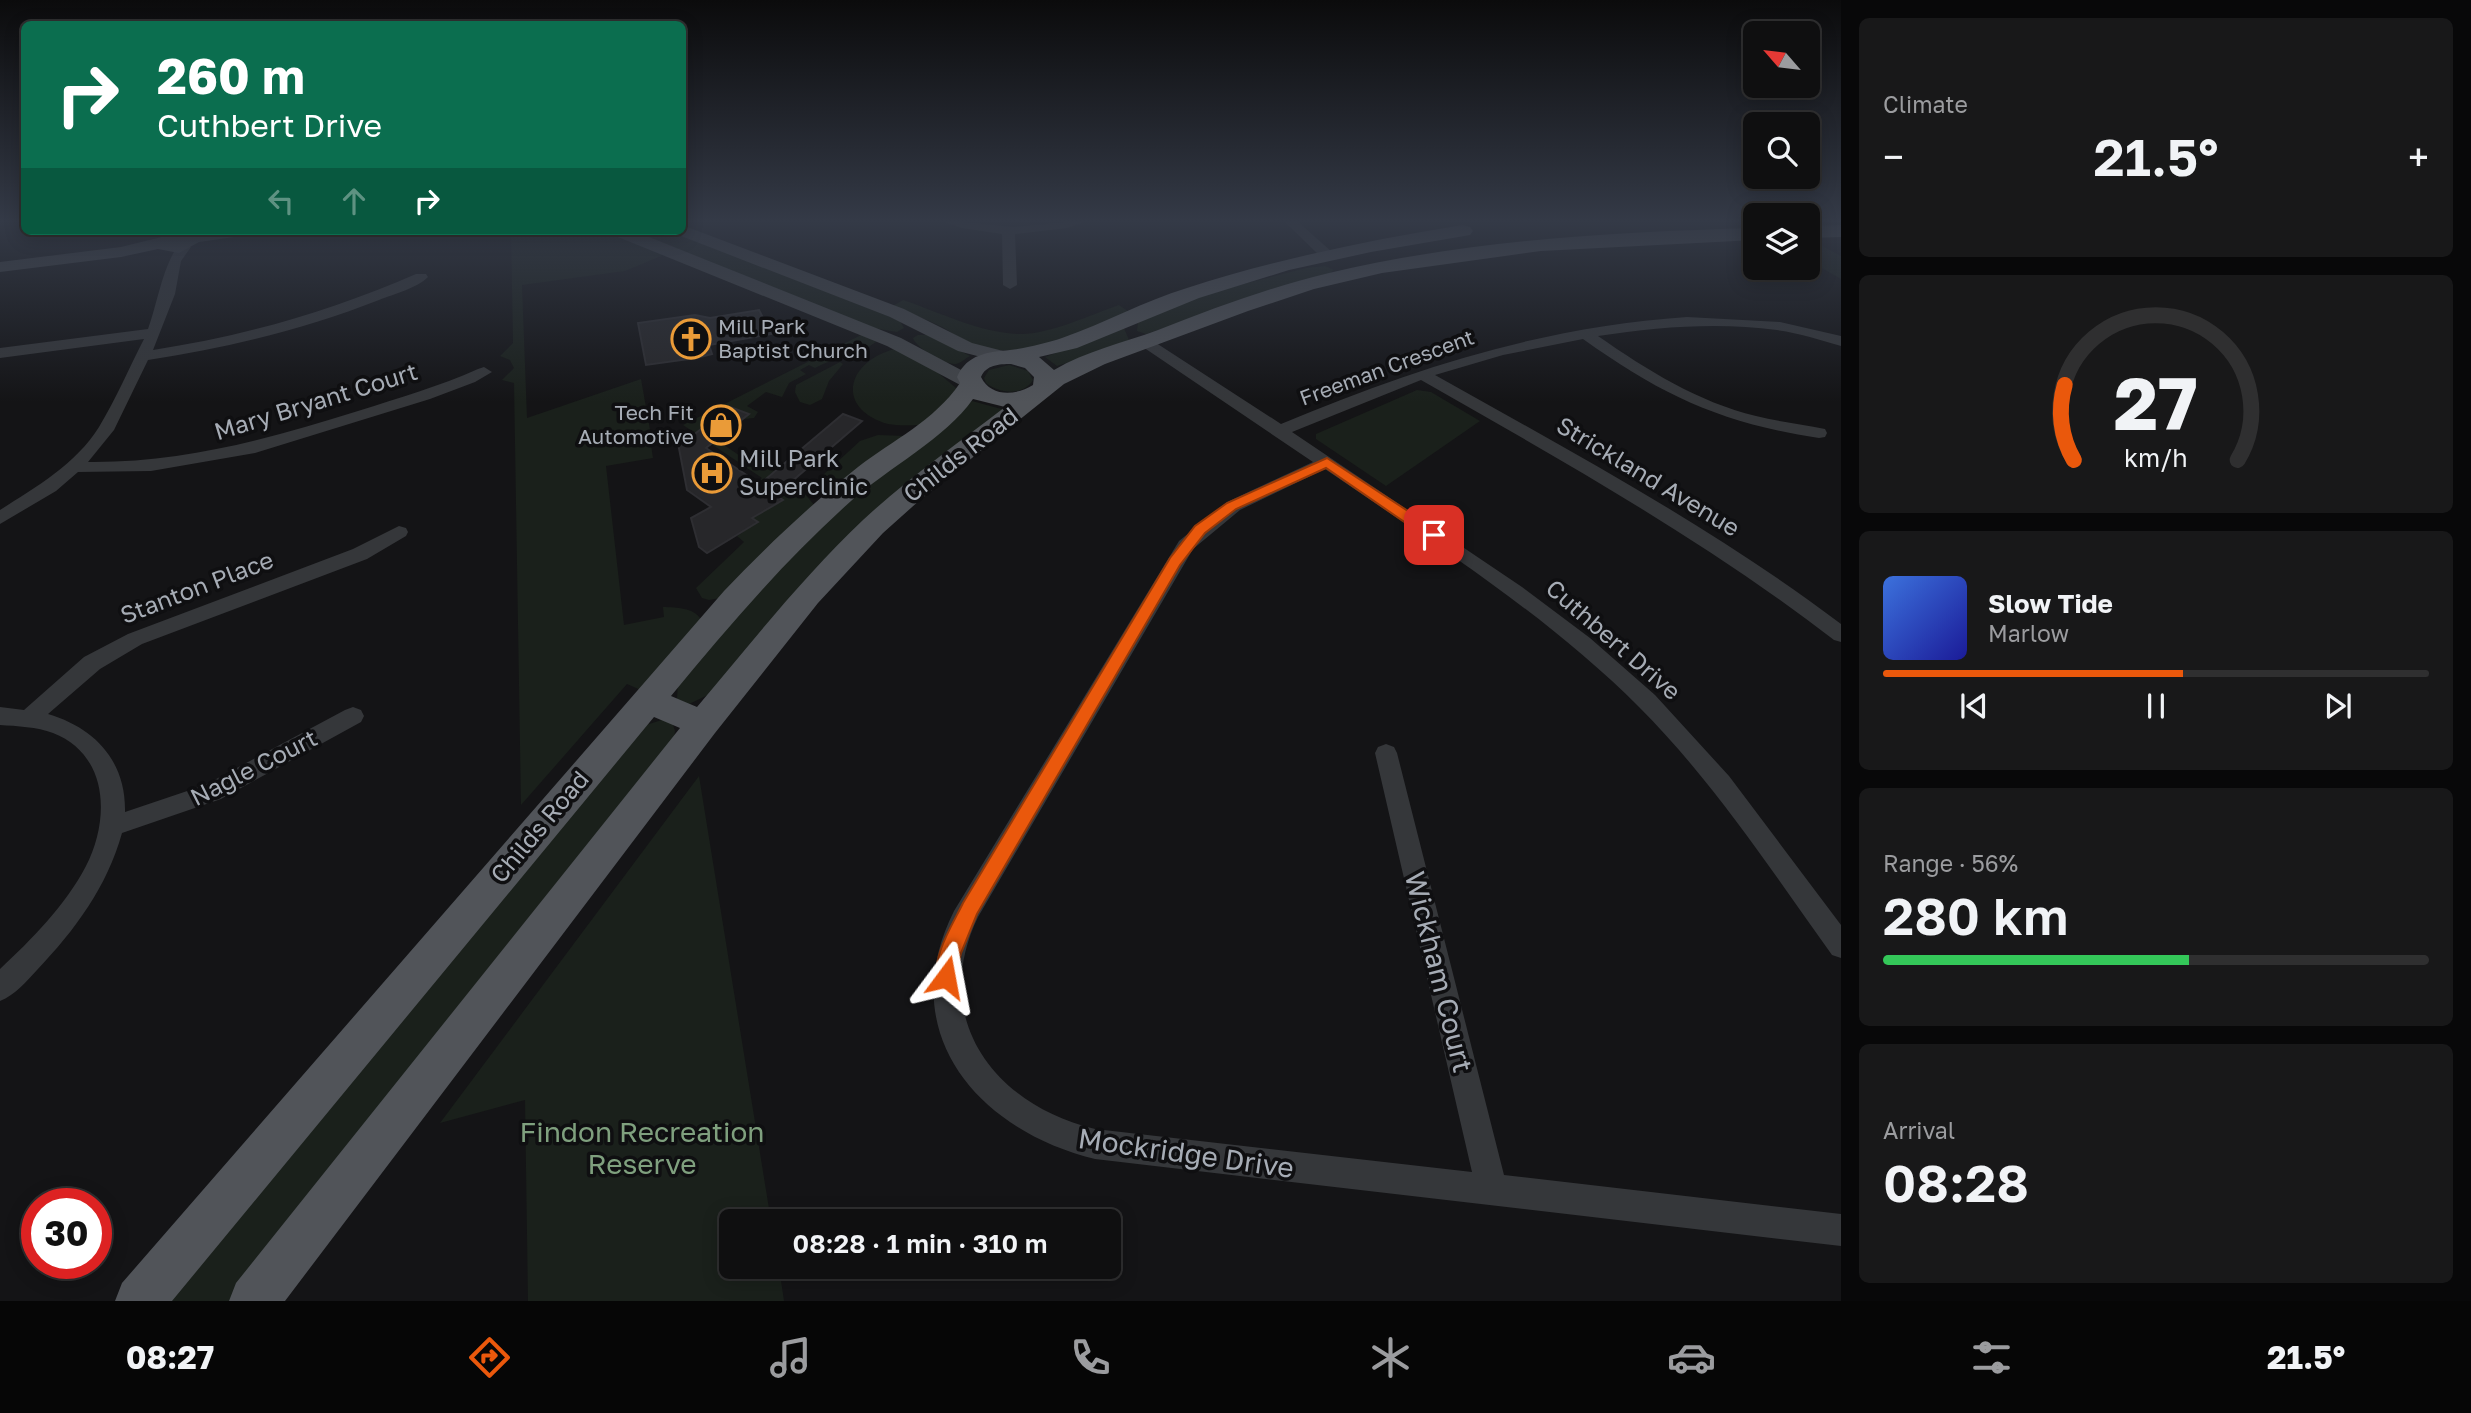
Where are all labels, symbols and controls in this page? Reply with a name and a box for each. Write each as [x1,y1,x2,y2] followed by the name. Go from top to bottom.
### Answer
[1743,21,1820,98] north arrow
[1743,21,1820,280] map controls
[157,46,305,105] text: 260 m
[42,49,133,140] icon: right
[1883,90,1968,118] text: Climate
[157,106,382,144] text: Cuthbert Drive
[1743,112,1820,189] button: search
[2094,125,2218,187] text: 21.5°
[1883,134,1904,179] text: −
[2408,134,2429,179] text: +
[262,182,300,220] icon: left
[335,182,373,220] icon: ahead
[408,182,446,220] icon: right
[1743,203,1820,280] button: layers
[718,313,868,363] place label: Mill Park Baptist Church
[670,318,712,360] church icon: Mill Park Baptist Church
[1296,323,1477,411] street label: Freeman Crescent
[210,356,421,445] street label: Mary Bryant Court
[2114,359,2198,446] text: 27
[578,399,694,449] place label: Tech Fit Automotive
[897,400,1023,507] street label: Childs Road
[700,404,742,446] shop icon: Tech Fit Automotive
[1552,410,1746,542] street label: Strickland Avenue
[2124,442,2188,473] text: km/h
[739,443,868,500] place label: Mill Park Superclinic
[691,452,733,494] hospital icon: Mill Park Superclinic
[1404,505,1464,565] pin
[1415,516,1453,554] icon: arrive
[116,544,277,629] street label: Stanton Place
[1541,573,1687,705] street label: Cuthbert Drive
[1988,588,2113,619] text: Slow Tide
[1988,619,2069,647] text: Marlow
[1955,687,1993,725] icon: previous
[2137,687,2175,725] icon: pause
[2319,687,2357,725] icon: next
[185,722,322,811] street label: Nagle Court
[484,764,594,888] street label: Childs Road
[1883,849,2018,877] text: Range · 56%
[1399,868,1480,1076] street label: Wickham Court
[1883,884,2068,946] text: 280 km
[909,940,983,1014] position arrow
[519,1115,765,1180] park label: Findon Recreation Reserve
[1883,1116,1955,1144] text: Arrival
[1076,1121,1296,1184] street label: Mockridge Drive
[1883,1151,2029,1213] text: 08:28
[21,1188,112,1279] speed limit sign: 30
[793,1228,1047,1259] text: 08:28 · 1 min · 310 m
[465,1333,514,1382] icon: directions
[766,1333,815,1382] icon: music
[1066,1333,1115,1382] icon: phone
[1366,1333,1415,1382] icon: climate
[1667,1333,1716,1382] icon: car
[1967,1333,2016,1382] icon: filters
[126,1338,214,1376] text: 08:27
[2267,1338,2345,1376] text: 21.5°

